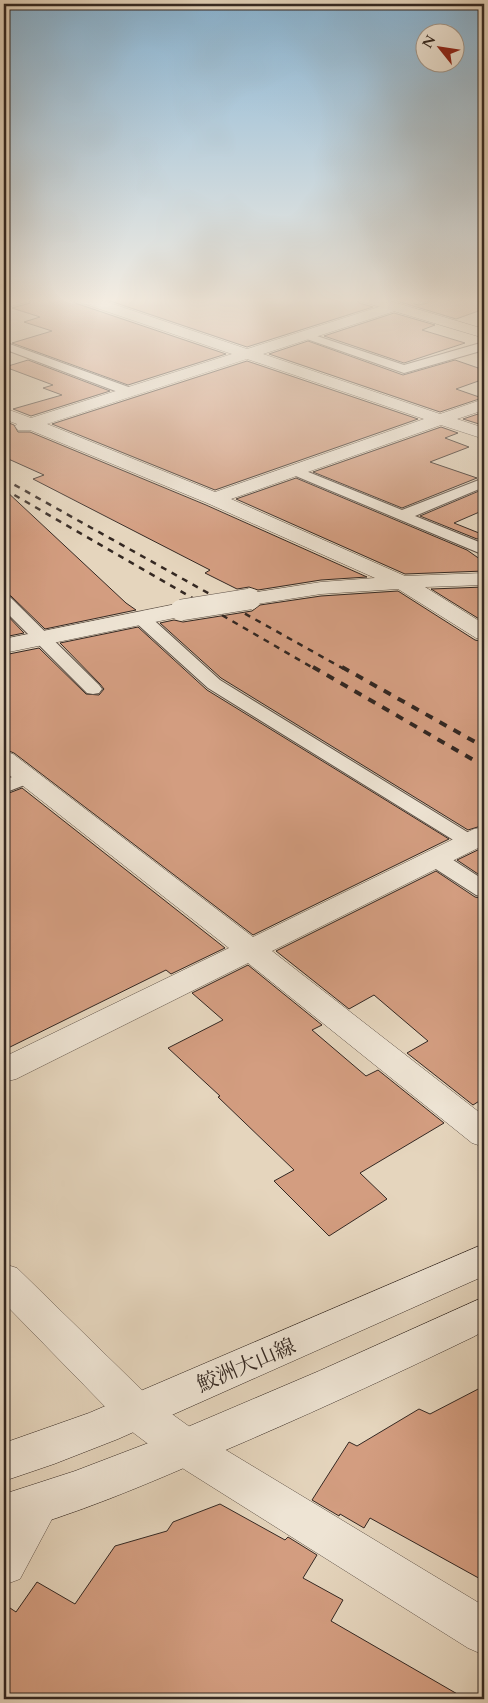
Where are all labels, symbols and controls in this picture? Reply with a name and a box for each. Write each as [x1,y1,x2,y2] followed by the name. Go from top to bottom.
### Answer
[416,22,466,72] north arrow
[418,32,440,52] text: N
[192,1332,300,1399] street label: 鮫洲大山線

